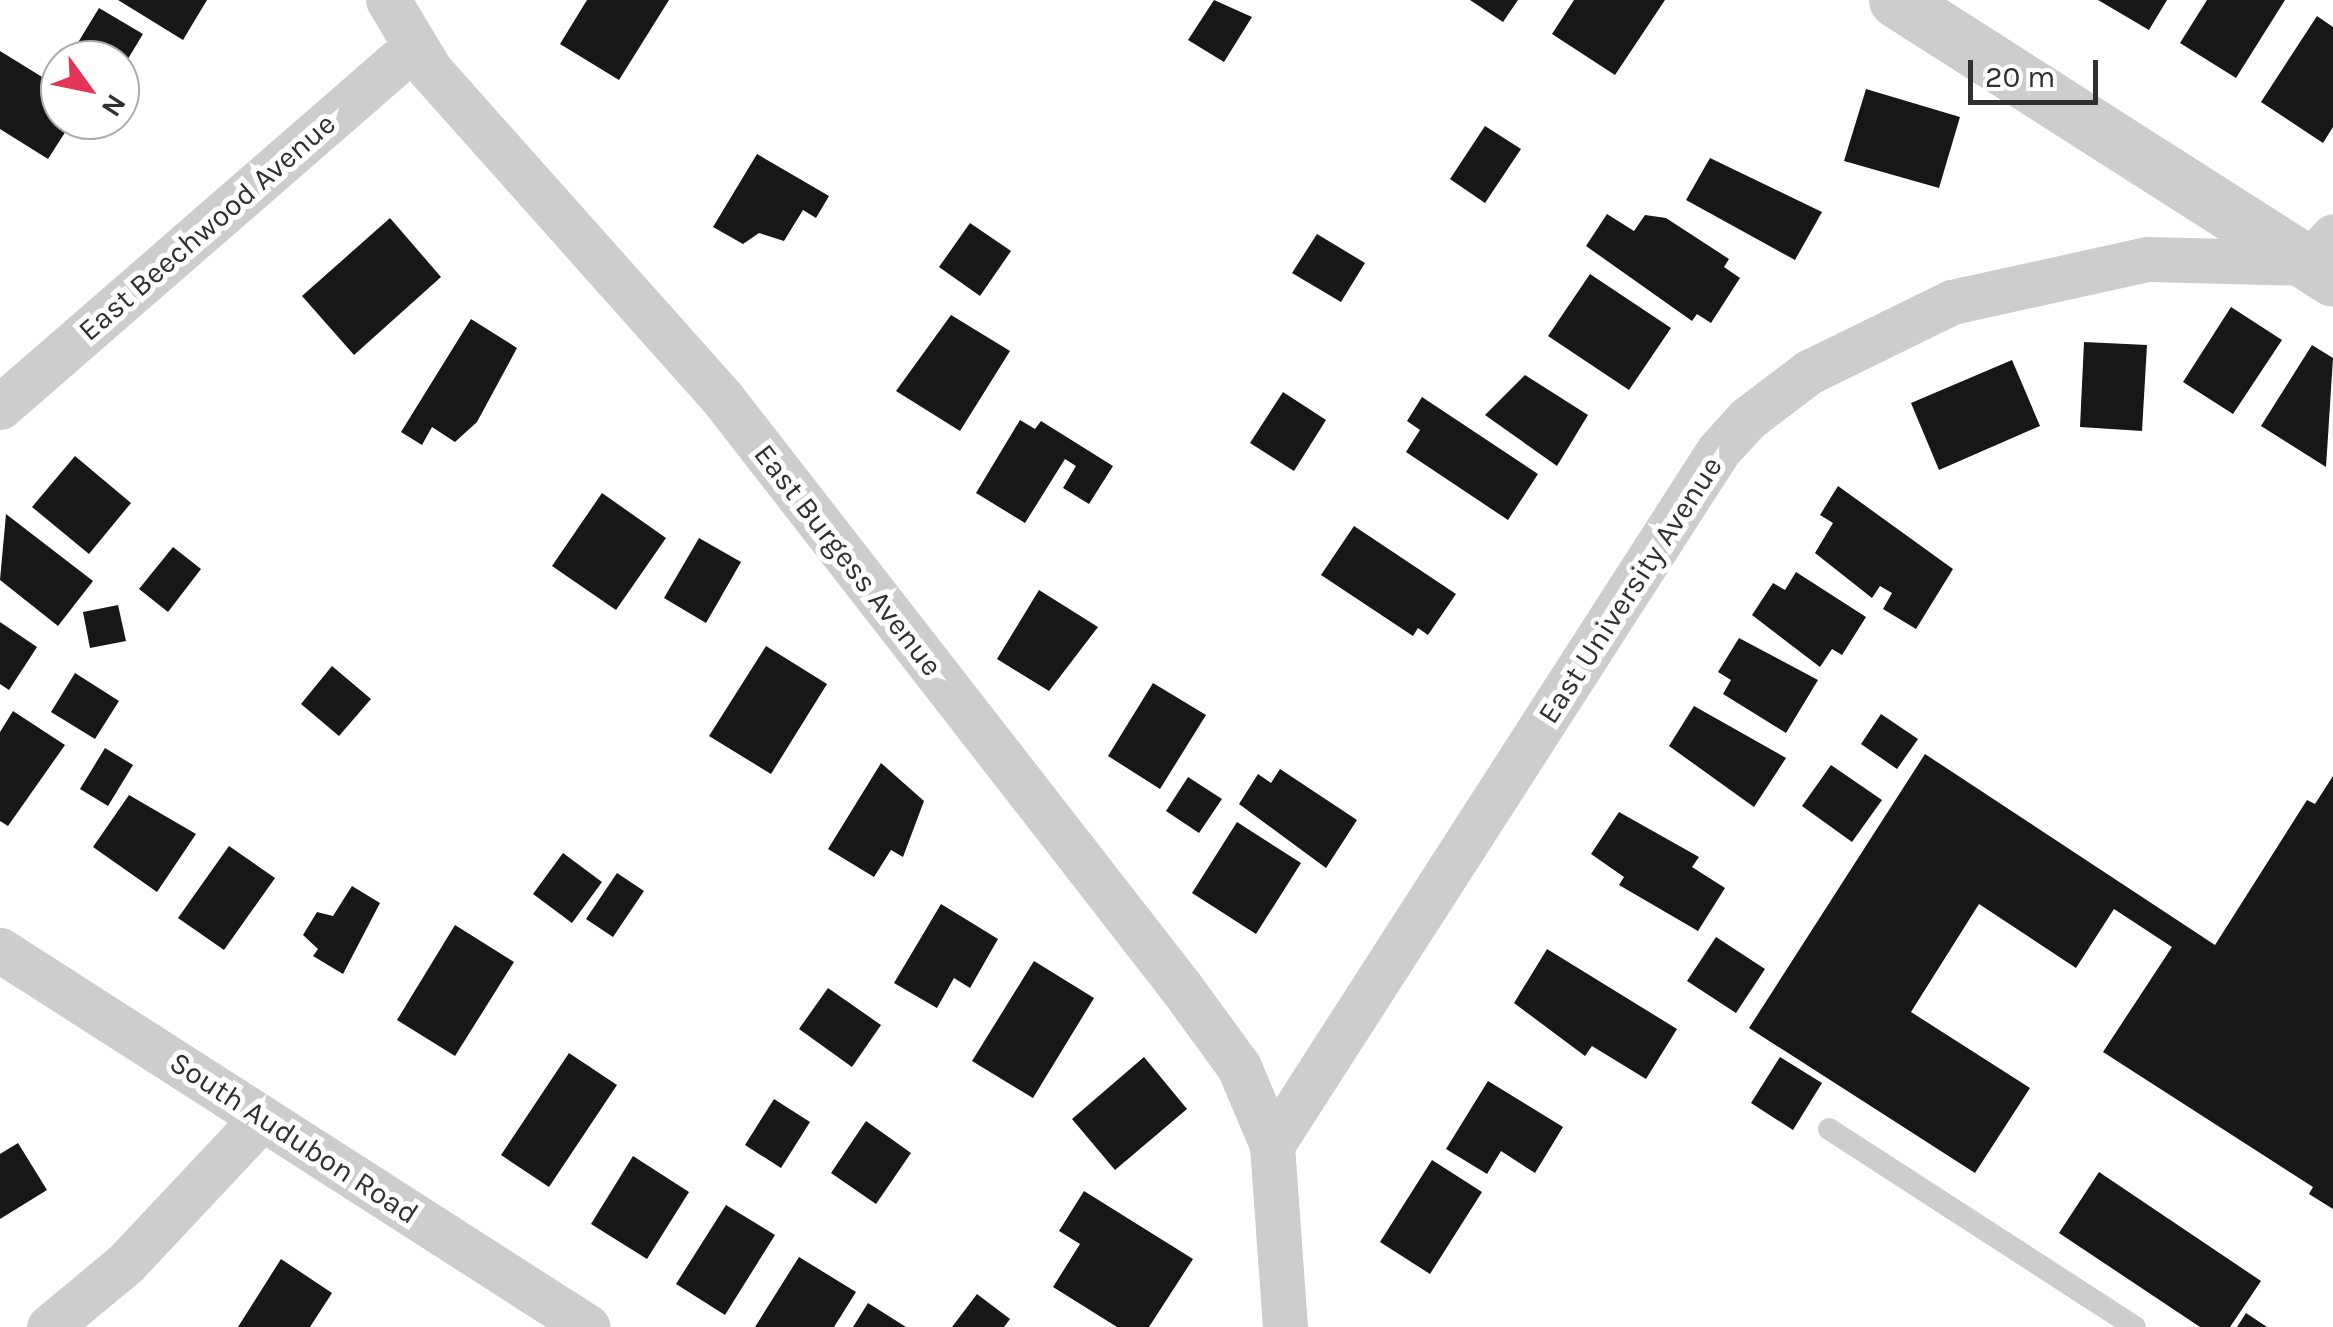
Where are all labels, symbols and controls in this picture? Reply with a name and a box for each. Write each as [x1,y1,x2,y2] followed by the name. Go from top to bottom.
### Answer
[40,40,140,140] north arrow
[1973,40,2103,102] scale bar
[1985,59,2055,95] text: 20 m
[95,88,133,123] text: N
[71,106,343,348] street label: East Beechwood Avenue
[746,437,950,683] street label: East Burgess Avenue
[1530,450,1730,730] street label: East University Avenue
[163,1044,425,1232] street label: South Audubon Road

